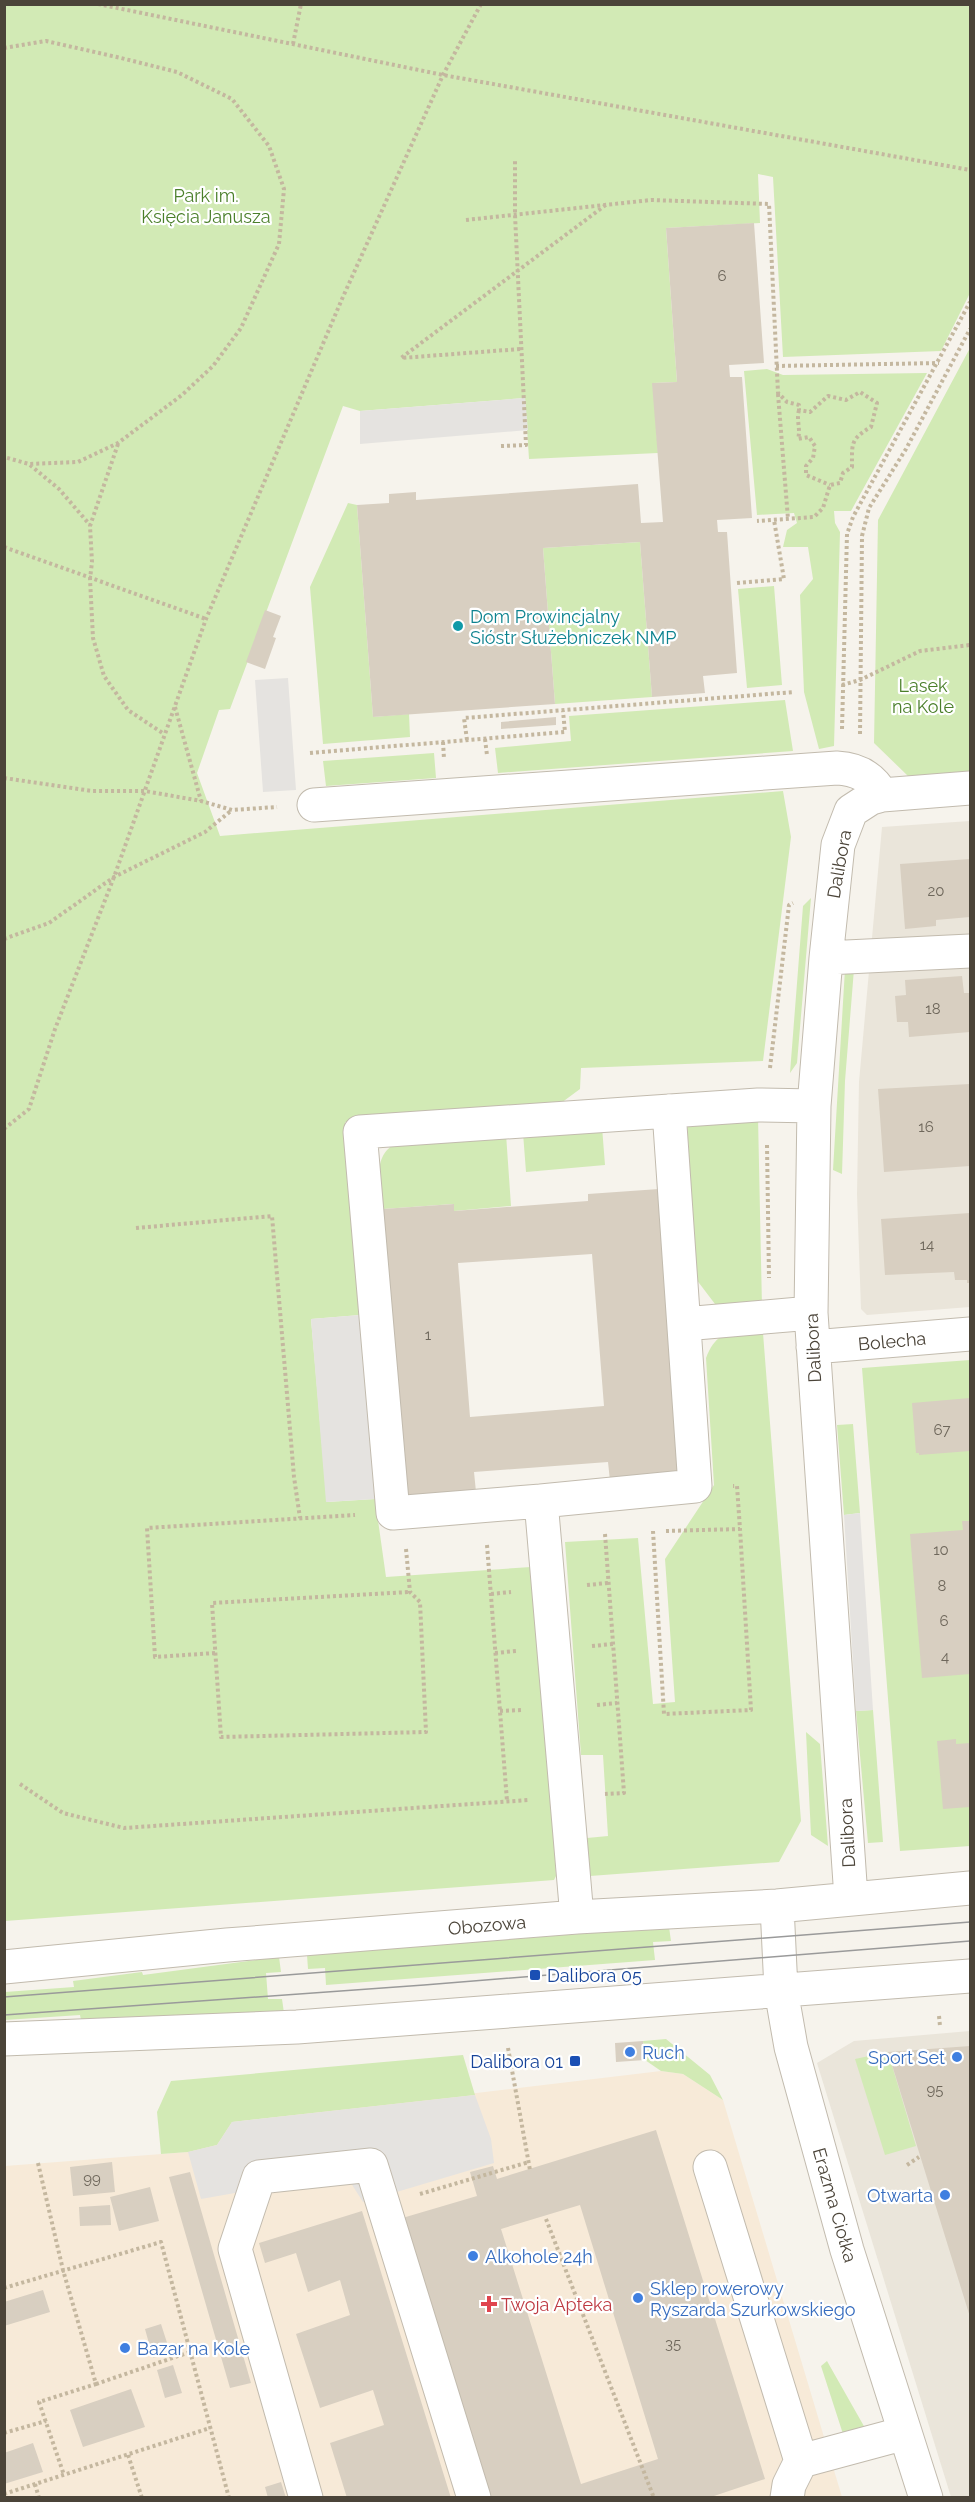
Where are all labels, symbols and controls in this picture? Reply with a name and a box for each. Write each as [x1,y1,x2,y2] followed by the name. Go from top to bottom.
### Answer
[141,185,271,227] park label: Park im. Księcia Janusza
[717,267,727,285] house number: 6
[470,606,677,648] place label: Dom Prowincjalny Sióstr Służebniczek NMP
[451,619,465,633] marker: Dom Prowincjalny Sióstr Służebniczek NMP
[892,675,954,717] park label: Lasek na Kole
[823,828,855,900] street label: Dalibora
[928,882,945,900] house number: 20
[925,1000,941,1018] house number: 18
[918,1118,934,1136] house number: 16
[920,1236,934,1254] house number: 14
[801,1313,825,1383] street label: Dalibora
[425,1326,432,1344] house number: 1
[857,1328,927,1354] street label: Bolecha
[933,1421,951,1439] house number: 67
[933,1541,949,1559] house number: 10
[938,1577,947,1595] house number: 8
[939,1612,949,1630] house number: 6
[941,1648,949,1666] house number: 4
[835,1798,859,1868] street label: Dalibora
[447,1911,527,1939] street label: Obozowa
[547,1965,642,1986] place label: Dalibora 05
[528,1968,542,1982] marker: Dalibora 05
[642,2042,685,2063] place label: Ruch
[623,2045,637,2059] marker: Ruch
[868,2047,945,2068] place label: Sport Set
[950,2050,964,2064] marker: Sport Set
[470,2051,563,2072] place label: Dalibora 01
[568,2054,582,2068] marker: Dalibora 01
[927,2081,943,2099] house number: 95
[809,2145,861,2265] street label: Erazma Ciołka
[83,2170,101,2188] house number: 99
[867,2185,933,2206] place label: Otwarta
[938,2188,952,2202] marker: Otwarta
[485,2246,593,2267] place label: Alkohole 24h
[466,2249,480,2263] marker: Alkohole 24h
[650,2278,856,2320] place label: Sklep rowerowy Ryszarda Szurkowskiego
[631,2291,645,2305] marker: Sklep rowerowy Ryszarda Szurkowskiego
[501,2294,612,2315] place label: Twoja Apteka
[482,2297,496,2311] marker: Twoja Apteka
[665,2335,681,2353] house number: 35
[137,2338,250,2359] place label: Bazar na Kole
[118,2341,132,2355] marker: Bazar na Kole

